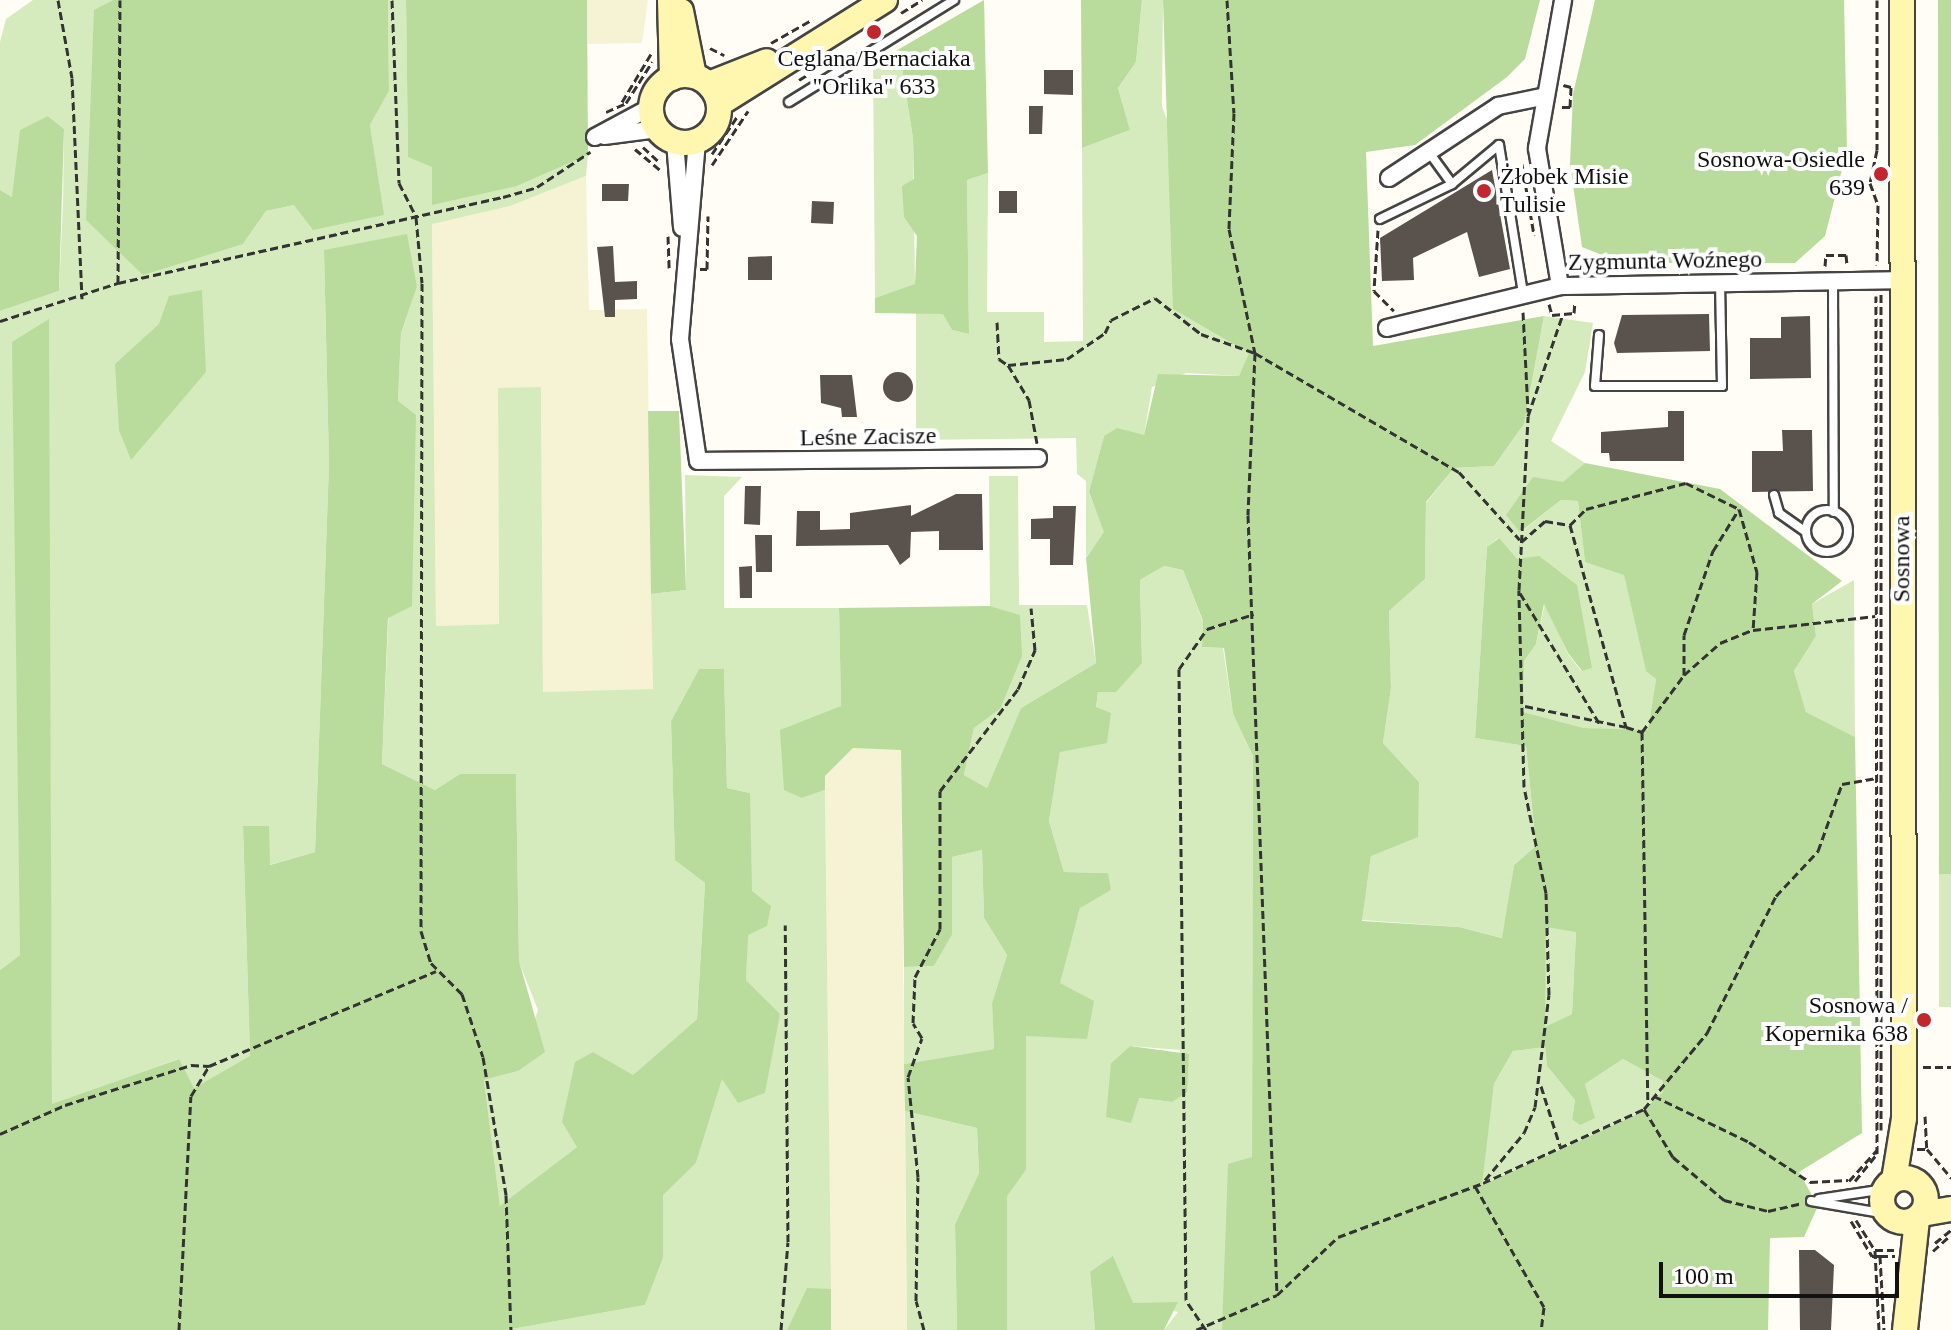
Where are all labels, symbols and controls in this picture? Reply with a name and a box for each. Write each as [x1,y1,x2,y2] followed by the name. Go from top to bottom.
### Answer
[865,23,883,41] marker: Ceglana/Bernaciaka "Orlika" 633
[777,45,971,101] place label: Ceglana/Bernaciaka "Orlika" 633
[1697,146,1865,202] place label: Sosnowa-Osiedle 639
[1500,163,1629,219] place label: Żłobek Misie Tulisie
[1872,165,1890,183] marker: Sosnowa-Osiedle 639
[1475,182,1493,200] marker: Żłobek Misie Tulisie
[1567,245,1763,277] street label: Zygmunta Woźnego
[799,421,937,453] street label: Leśne Zacisze
[1888,516,1916,602] street label: Sosnowa
[1765,992,1908,1048] place label: Sosnowa / Kopernika 638
[1915,1011,1933,1029] marker: Sosnowa / Kopernika 638
[1663,1246,1903,1296] scale bar
[1673,1263,1734,1289] text: 100 m

